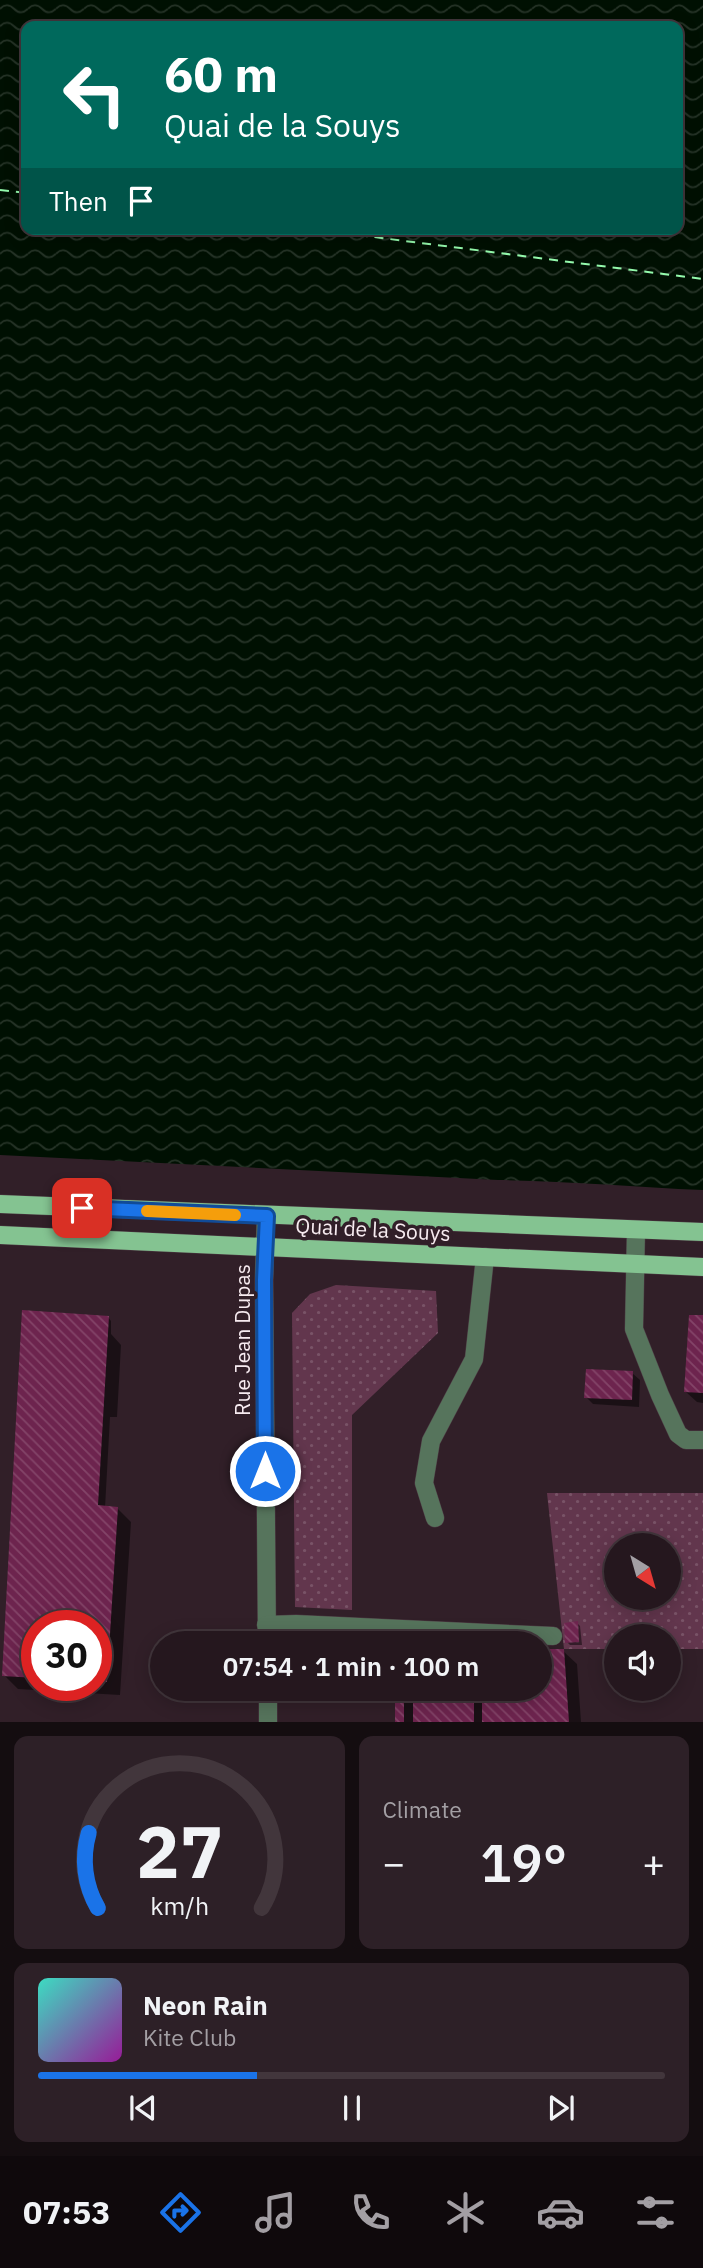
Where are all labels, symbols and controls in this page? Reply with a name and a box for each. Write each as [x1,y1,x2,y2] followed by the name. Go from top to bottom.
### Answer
[164,42,278,105] text: 60 m
[49,49,140,140] icon: left
[164,104,401,146] text: Quai de la Souys
[122,182,160,220] icon: arrive
[49,184,108,218] text: Then
[52,1178,112,1238] pin
[63,1189,101,1227] icon: arrive
[295,1211,451,1247] street label: Quai de la Souys
[228,1264,256,1416] street label: Rue Jean Dupas
[228,1434,302,1508] position arrow
[604,1533,681,1610] north arrow
[604,1533,681,1701] map controls
[21,1610,112,1701] speed limit sign: 30
[604,1624,681,1701] button: sound
[223,1649,479,1683] text: 07:54 · 1 min · 100 m
[383,1794,462,1824] text: Climate
[136,1804,223,1899] text: 27
[480,1829,567,1896] text: 19°
[383,1838,405,1887] text: −
[642,1838,665,1887] text: +
[150,1889,209,1922] text: km/h
[143,1988,268,2022] text: Neon Rain
[143,2022,236,2052] text: Kite Club
[124,2089,162,2127] icon: previous
[333,2089,371,2127] icon: pause
[542,2089,580,2127] icon: next
[156,2188,205,2237] icon: directions
[251,2188,300,2237] icon: music
[346,2188,395,2237] icon: phone
[441,2188,490,2237] icon: climate
[536,2188,585,2237] icon: car
[631,2188,680,2237] icon: filters
[23,2191,110,2233] text: 07:53

